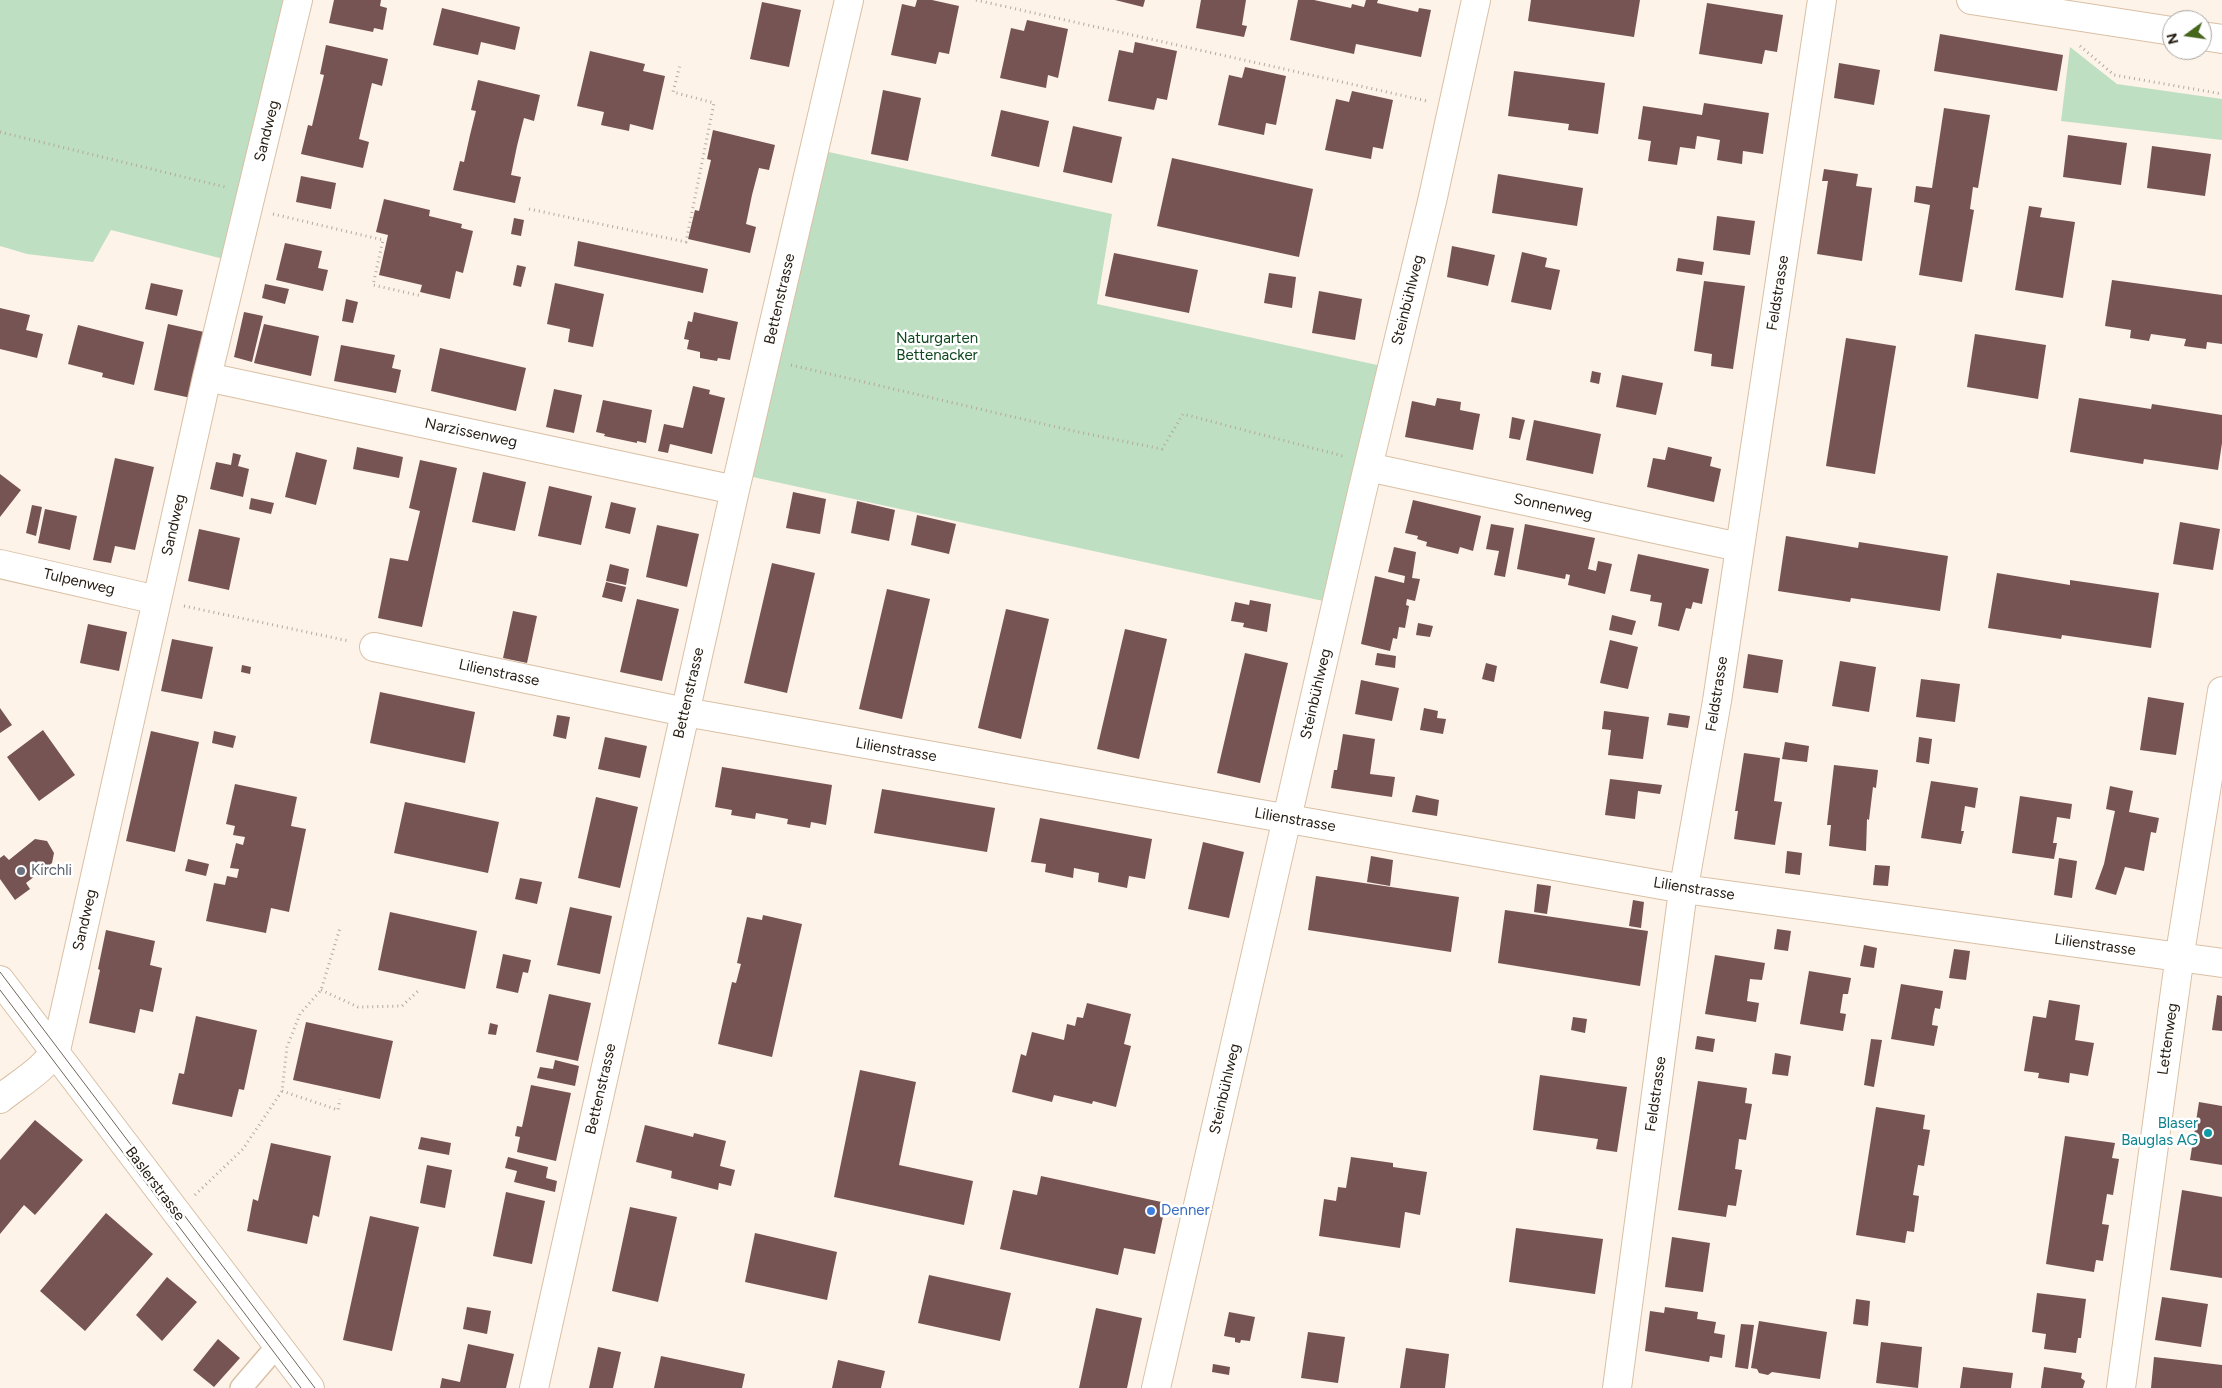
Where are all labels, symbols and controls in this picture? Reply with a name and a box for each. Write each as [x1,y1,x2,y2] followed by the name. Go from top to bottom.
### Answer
[2162,10,2212,60] north arrow
[2163,31,2182,46] text: N
[251,98,283,164] street label: Sandweg
[761,252,799,346] street label: Bettenstrasse
[1388,253,1428,347] street label: Steinbühlweg
[1763,254,1793,332] street label: Feldstrasse
[896,330,978,365] park label: Naturgarten Bettenacker
[423,414,519,452] street label: Narzissenweg
[1512,490,1594,524] street label: Sonnenweg
[158,492,190,558] street label: Sandweg
[41,565,117,599] street label: Tulpenweg
[670,646,708,740] street label: Bettenstrasse
[1297,647,1335,741] street label: Steinbühlweg
[1702,655,1732,733] street label: Feldstrasse
[457,656,541,690] street label: Lilienstrasse
[854,734,938,766] street label: Lilienstrasse
[1253,804,1337,836] street label: Lilienstrasse
[31,862,72,880] place label: Kirchli
[15,865,27,877] marker: Kirchli
[1652,874,1736,904] street label: Lilienstrasse
[69,887,101,953] street label: Sandweg
[2053,930,2137,960] street label: Lilienstrasse
[2154,1002,2182,1076] street label: Lettenweg
[582,1042,620,1136] street label: Bettenstrasse
[1206,1042,1244,1136] street label: Steinbühlweg
[1642,1055,1670,1133] street label: Feldstrasse
[2121,1115,2198,1150] place label: Blaser Bauglas AG
[2202,1127,2214,1139] marker: Blaser Bauglas AG
[121,1143,189,1225] street label: Baslerstrasse
[1161,1202,1210,1220] place label: Denner
[1145,1205,1157,1217] marker: Denner

